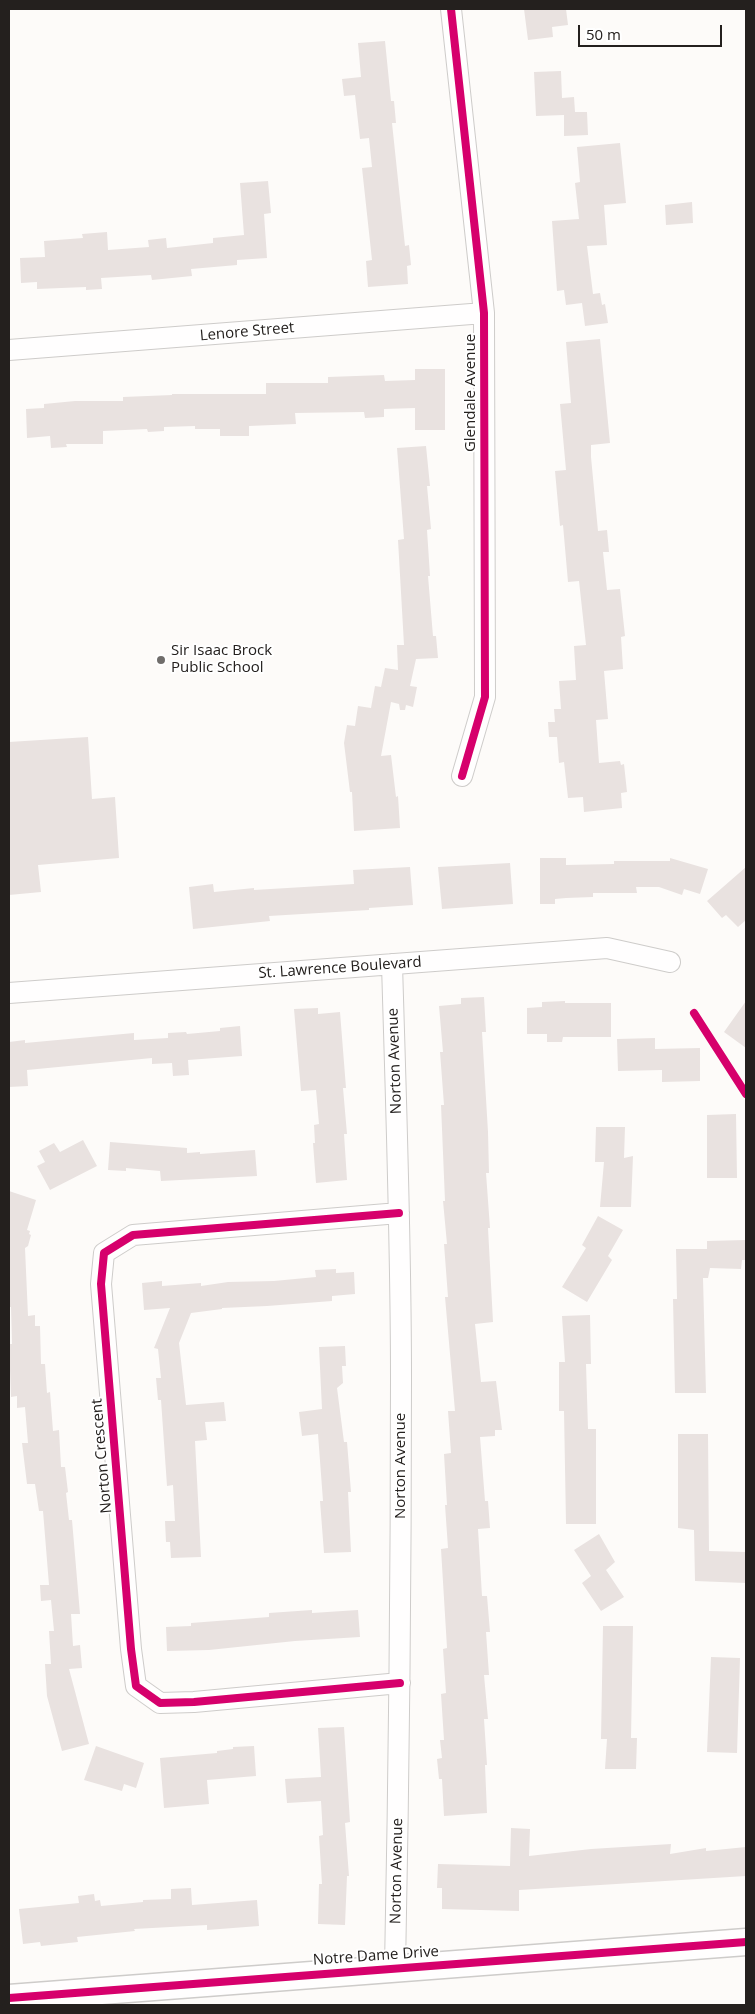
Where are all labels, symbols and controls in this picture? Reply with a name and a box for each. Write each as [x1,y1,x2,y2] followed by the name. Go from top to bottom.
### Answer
[580,15,724,47] scale bar
[586,24,621,44] text: 50 m
[199,319,295,345] street label: Lenore Street
[462,334,480,452] street label: Glendale Avenue
[171,642,272,677] place label: Sir Isaac Brock Public School
[155,654,167,666] marker: Sir Isaac Brock Public School
[258,953,422,983] street label: St. Lawrence Boulevard
[384,1008,406,1114] street label: Norton Avenue
[88,1398,116,1514] street label: Norton Crescent
[392,1413,410,1519] street label: Norton Avenue
[387,1818,407,1924] street label: Norton Avenue
[312,1943,440,1969] street label: Notre Dame Drive

